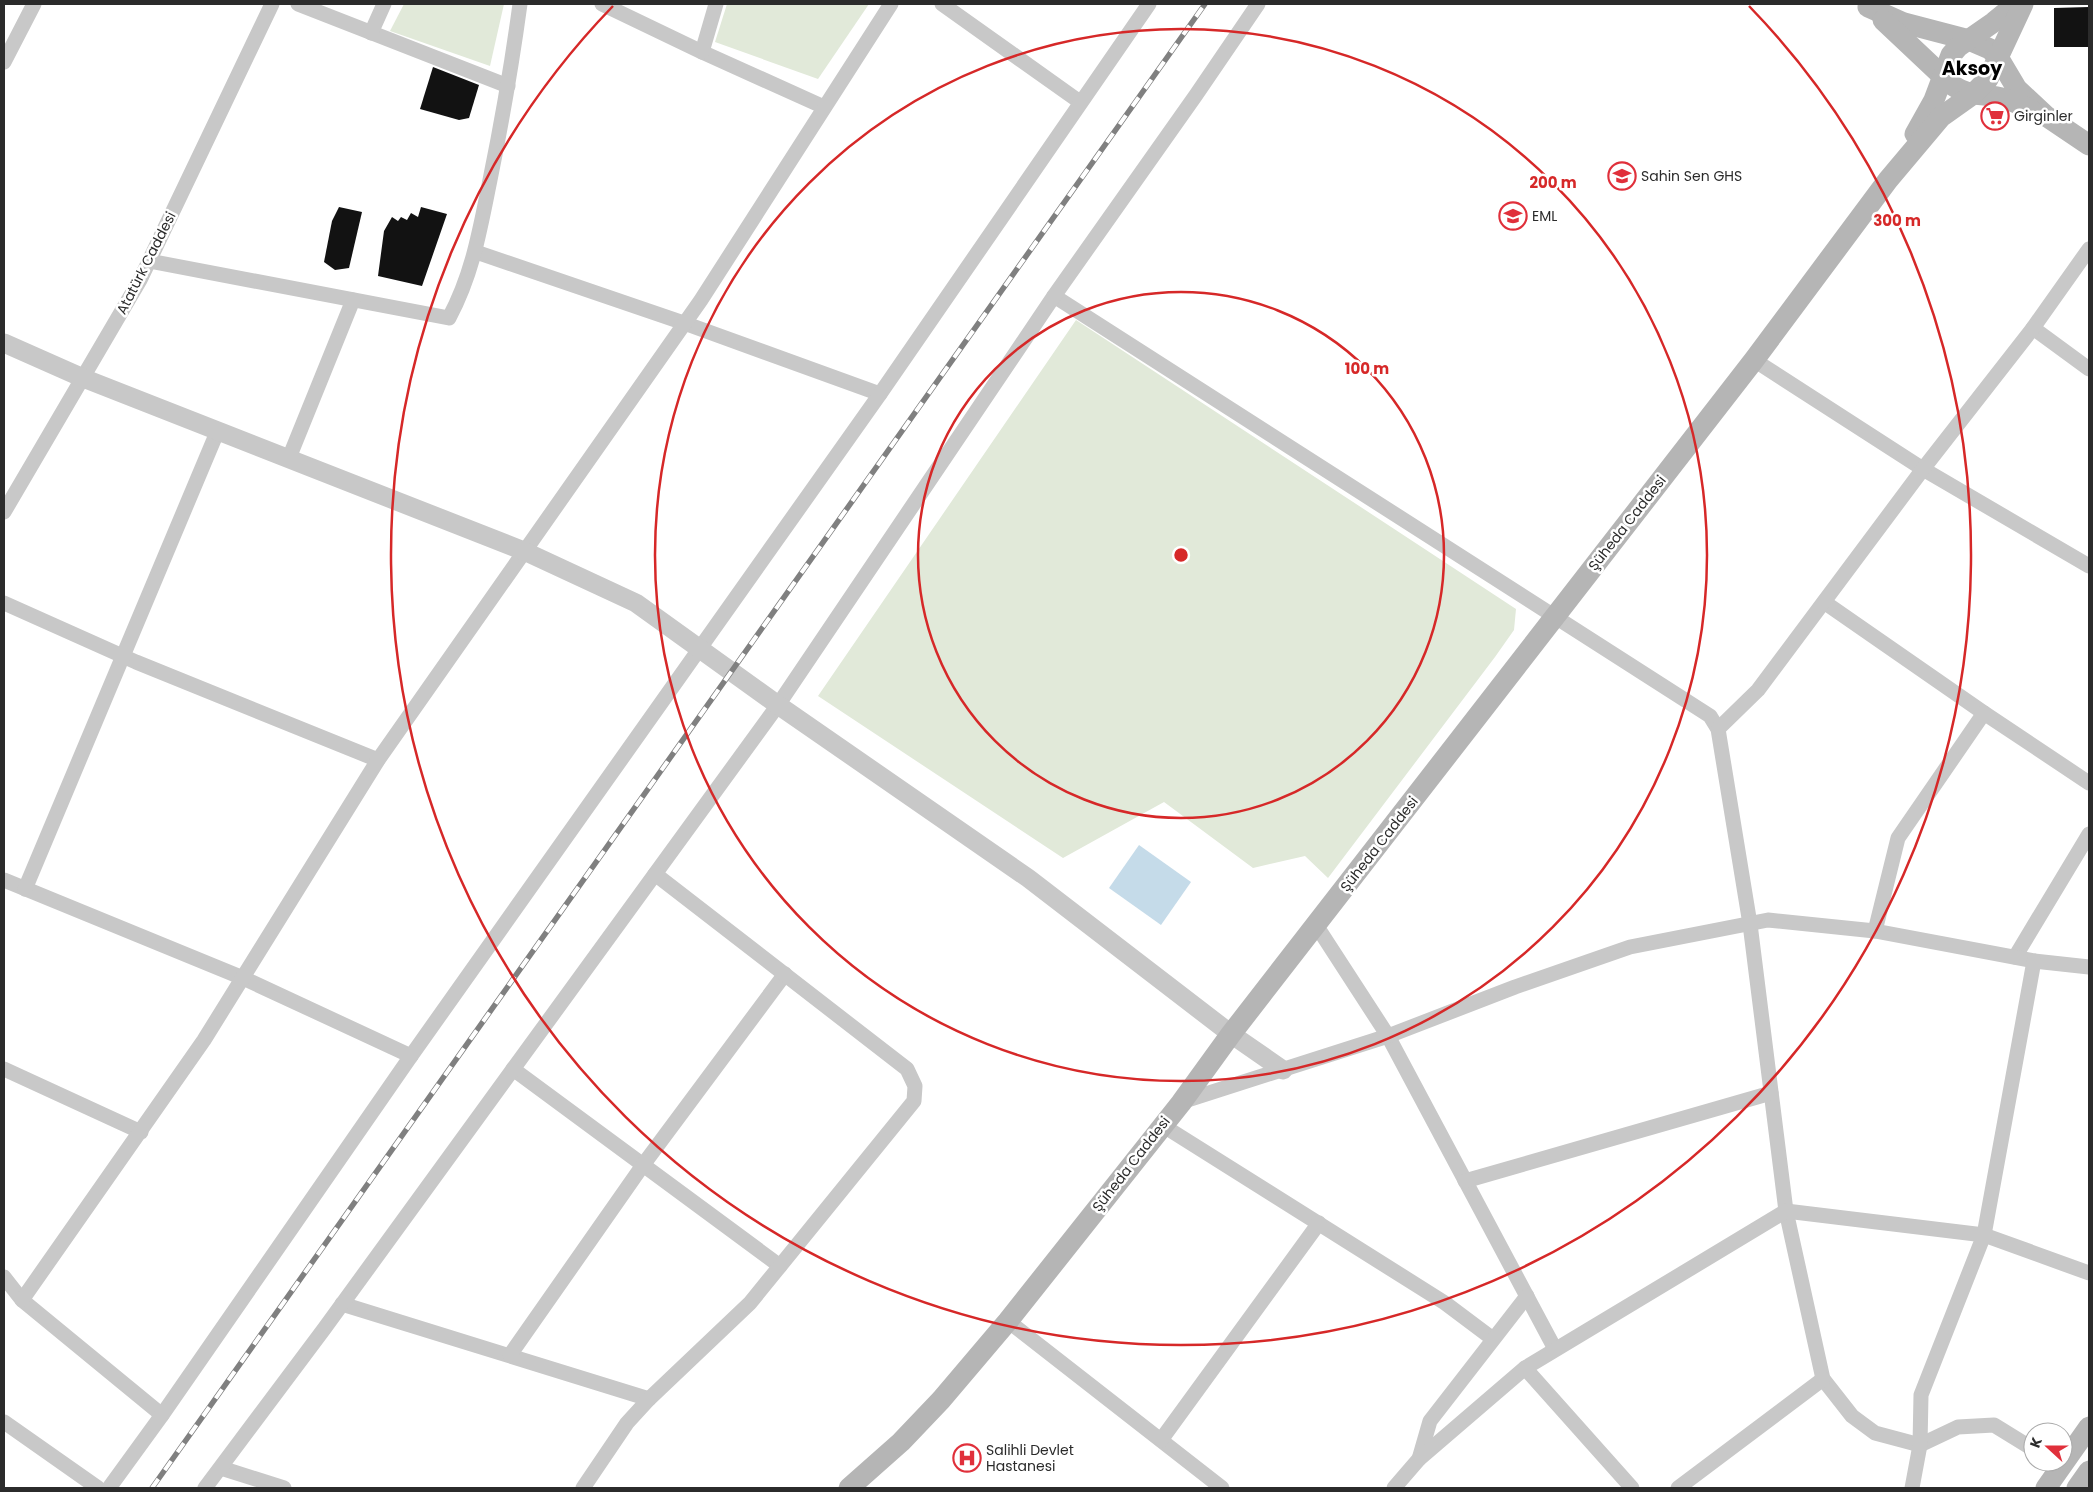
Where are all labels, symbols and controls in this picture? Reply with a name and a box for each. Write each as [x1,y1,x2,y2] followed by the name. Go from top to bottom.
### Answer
[1942,55,2003,82] district label: Aksoy
[1980,101,2010,131] supermarket icon: Girginler
[2014,106,2073,126] place label: Girginler
[1607,161,1637,191] school or university icon: Sahin Sen GHS
[1641,166,1742,186] place label: Sahin Sen GHS
[1529,172,1577,193] text: 200 m
[1498,201,1528,231] school or university icon: EML
[1532,206,1557,226] place label: EML
[111,208,181,318] street label: Atatürk Caddesi
[1873,210,1921,231] text: 300 m
[1345,358,1389,379] text: 100 m
[1583,471,1671,575] street label: Şüheda Caddesi
[1172,546,1190,564] centre of rings
[1335,792,1423,896] street label: Şüheda Caddesi
[1087,1112,1175,1216] street label: Şüheda Caddesi
[2023,1422,2073,1472] north arrow
[2025,1434,2047,1450] text: K
[986,1440,1074,1476] place label: Salihli Devlet Hastanesi
[952,1443,982,1473] hospital icon: Salihli Devlet Hastanesi

